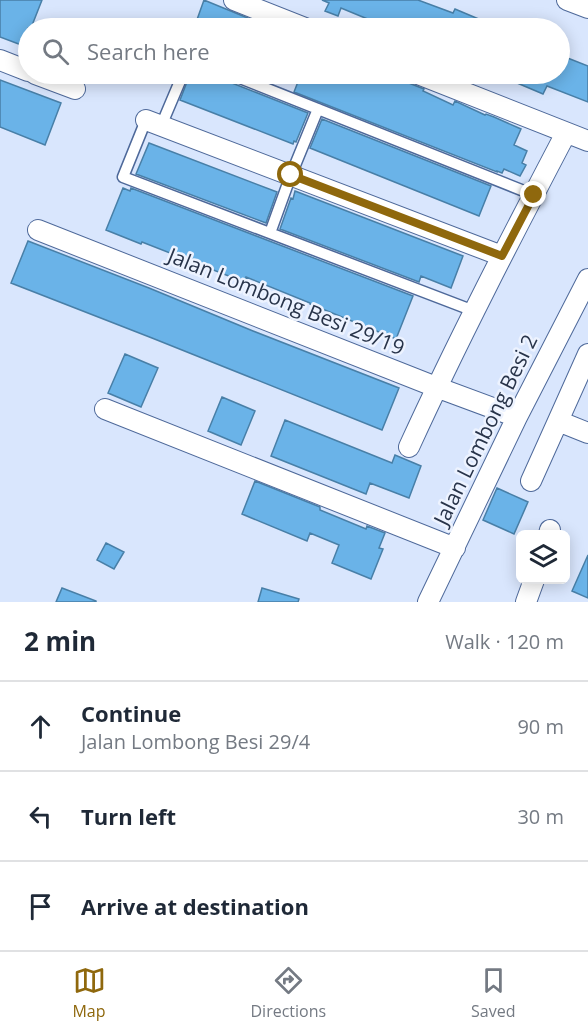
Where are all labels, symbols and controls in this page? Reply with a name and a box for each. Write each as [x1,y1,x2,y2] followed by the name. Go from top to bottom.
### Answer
[18,18,570,84] search box
[39,35,72,68] icon: search
[87,36,210,66] text: Search here
[277,161,303,187] route start
[520,181,546,207] route end
[162,240,409,361] street label: Jalan Lombong Besi 29/19
[426,330,543,531] street label: Jalan Lombong Besi 2
[516,530,570,584] map controls
[516,530,570,584] button: layers
[24,623,96,659] text: 2 min
[445,628,564,655] text: Walk · 120 m
[81,698,181,728] text: Continue
[24,710,57,743] icon: ahead
[517,713,564,740] text: 90 m
[81,728,310,755] text: Jalan Lombong Besi 29/4
[24,800,57,833] icon: left
[81,801,176,831] text: Turn left
[517,803,564,830] text: 30 m
[24,890,57,923] icon: arrive
[81,891,309,921] text: Arrive at destination
[72,964,106,1022] tab: Map
[250,964,326,1022] tab: Directions
[471,964,516,1022] tab: Saved

